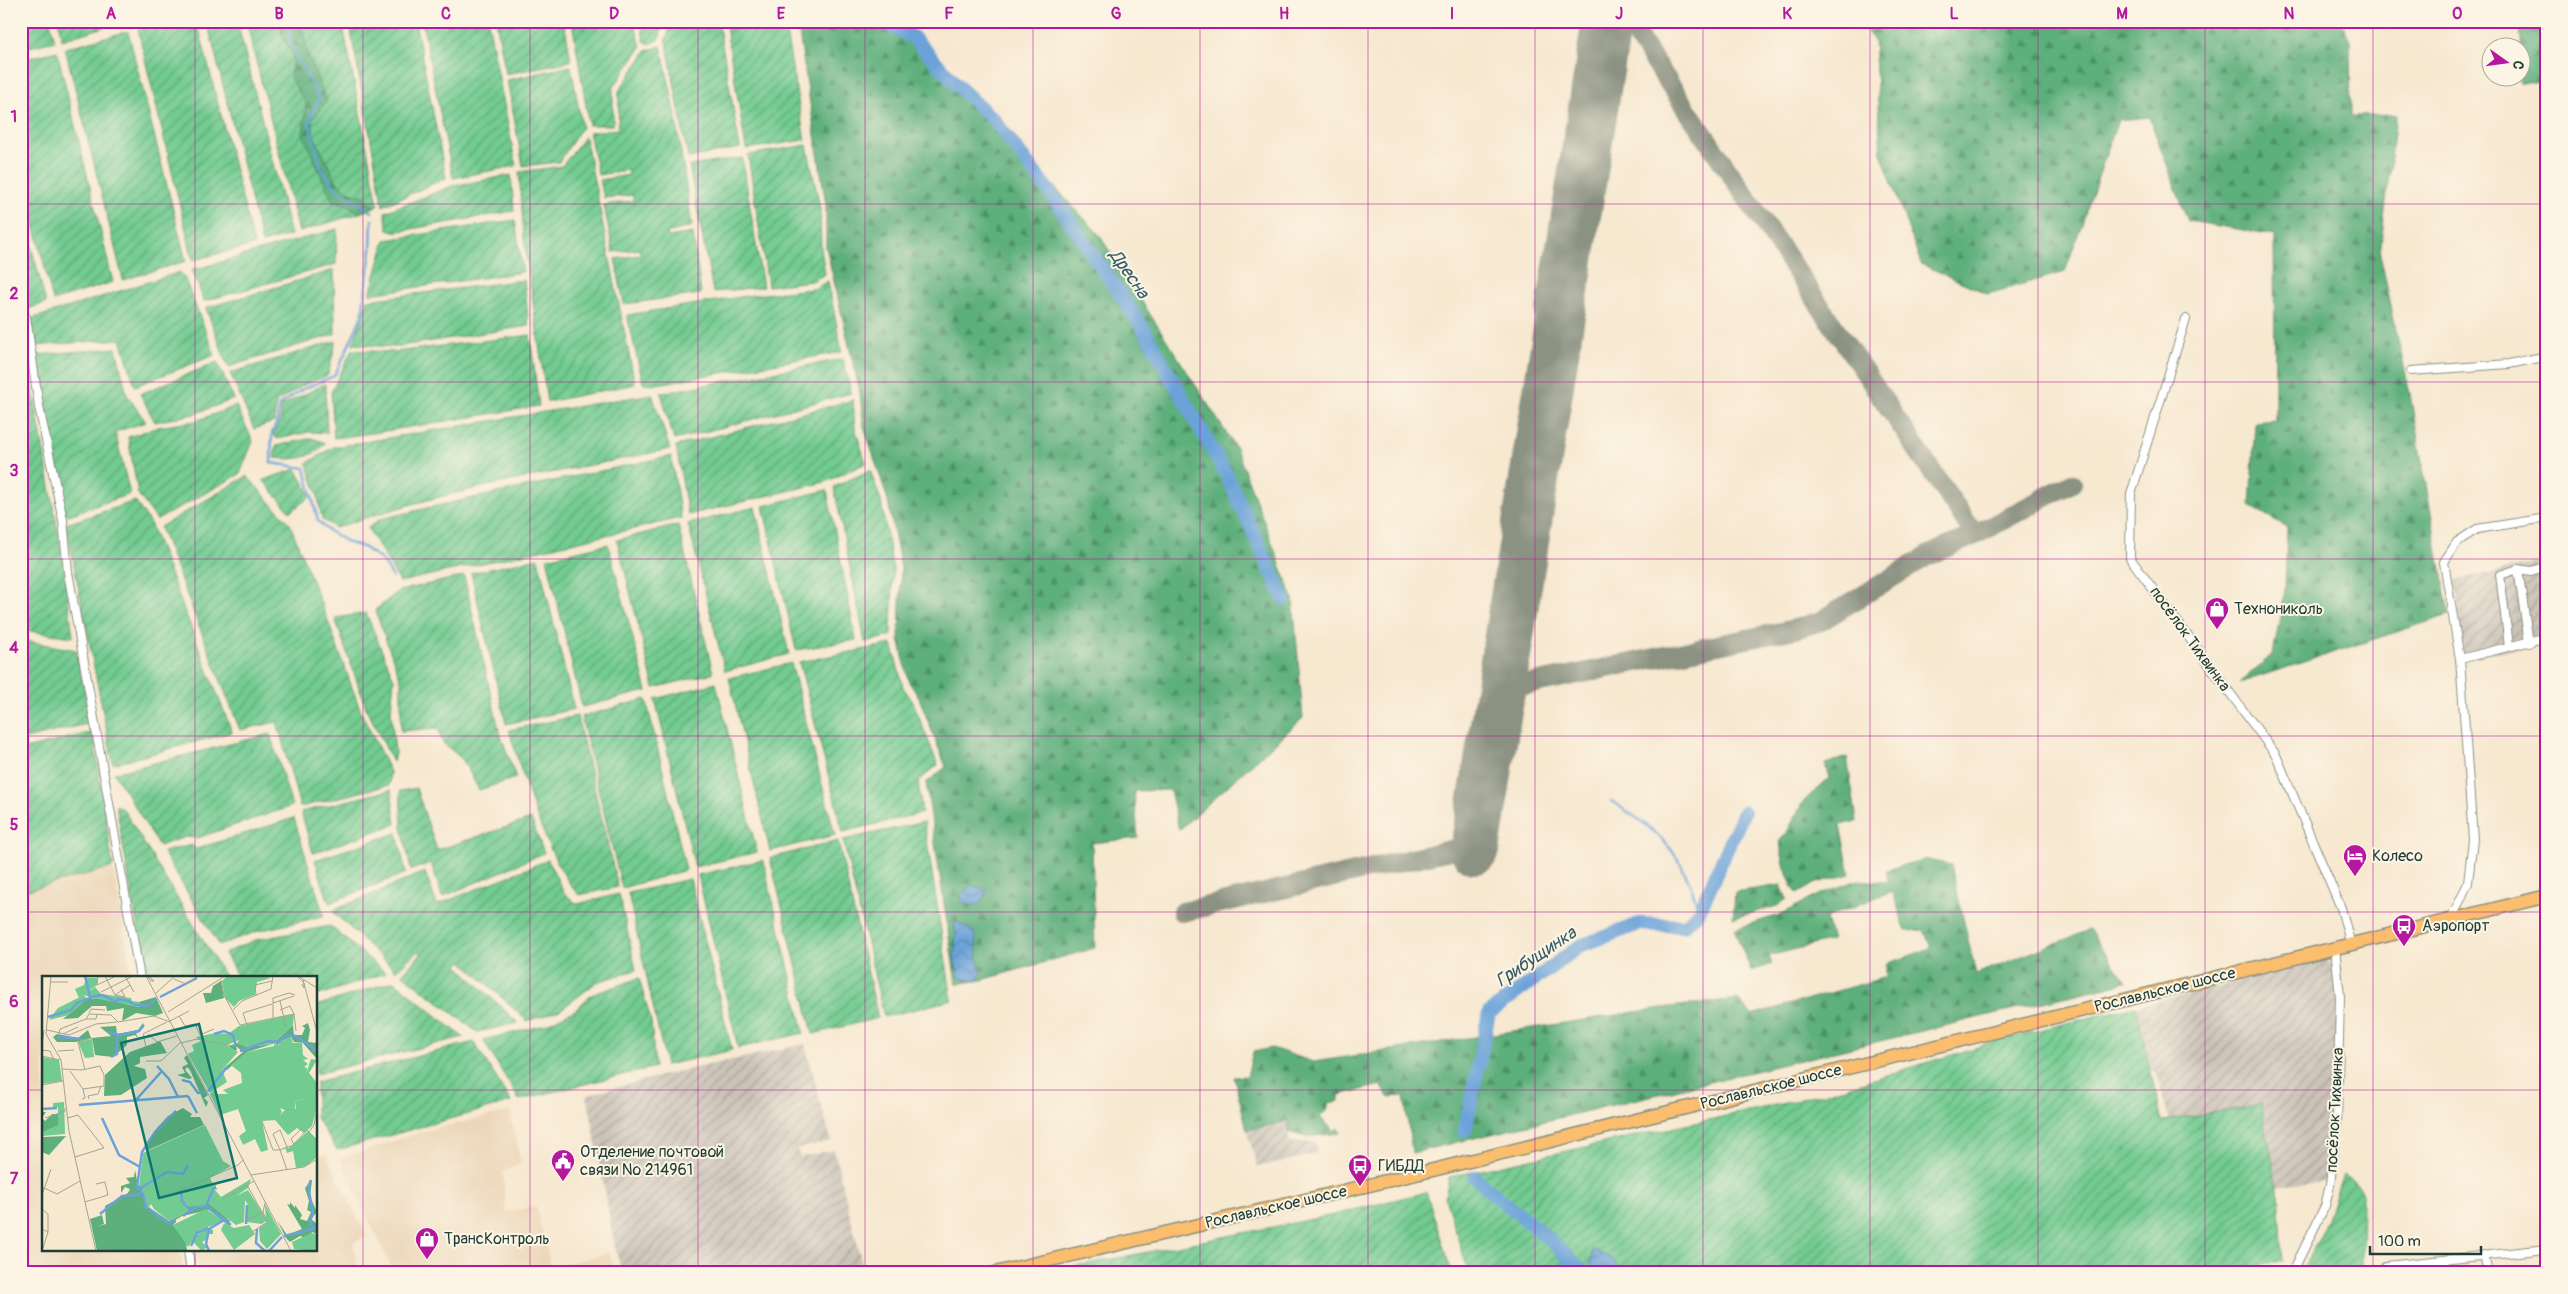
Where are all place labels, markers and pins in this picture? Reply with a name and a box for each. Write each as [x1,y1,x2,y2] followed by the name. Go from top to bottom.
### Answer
[2204,596,2230,630] shop icon: Технониколь
[2234,599,2323,619] place label: Технониколь
[2342,843,2368,877] hotel icon: Колесо
[2372,846,2423,866] place label: Колесо
[2391,913,2417,947] bus stop icon: Аэропорт
[2422,916,2489,936] place label: Аэропорт
[580,1142,724,1180] place label: Отделение почтовой связи № 214961
[550,1148,576,1182] public building icon: Отделение почтовой связи № 214961
[1347,1153,1373,1187] bus stop icon: ГИБДД
[1378,1156,1424,1176] place label: ГИБДД
[414,1226,440,1260] shop icon: ТрансКонтроль
[444,1229,550,1249] place label: ТрансКонтроль

